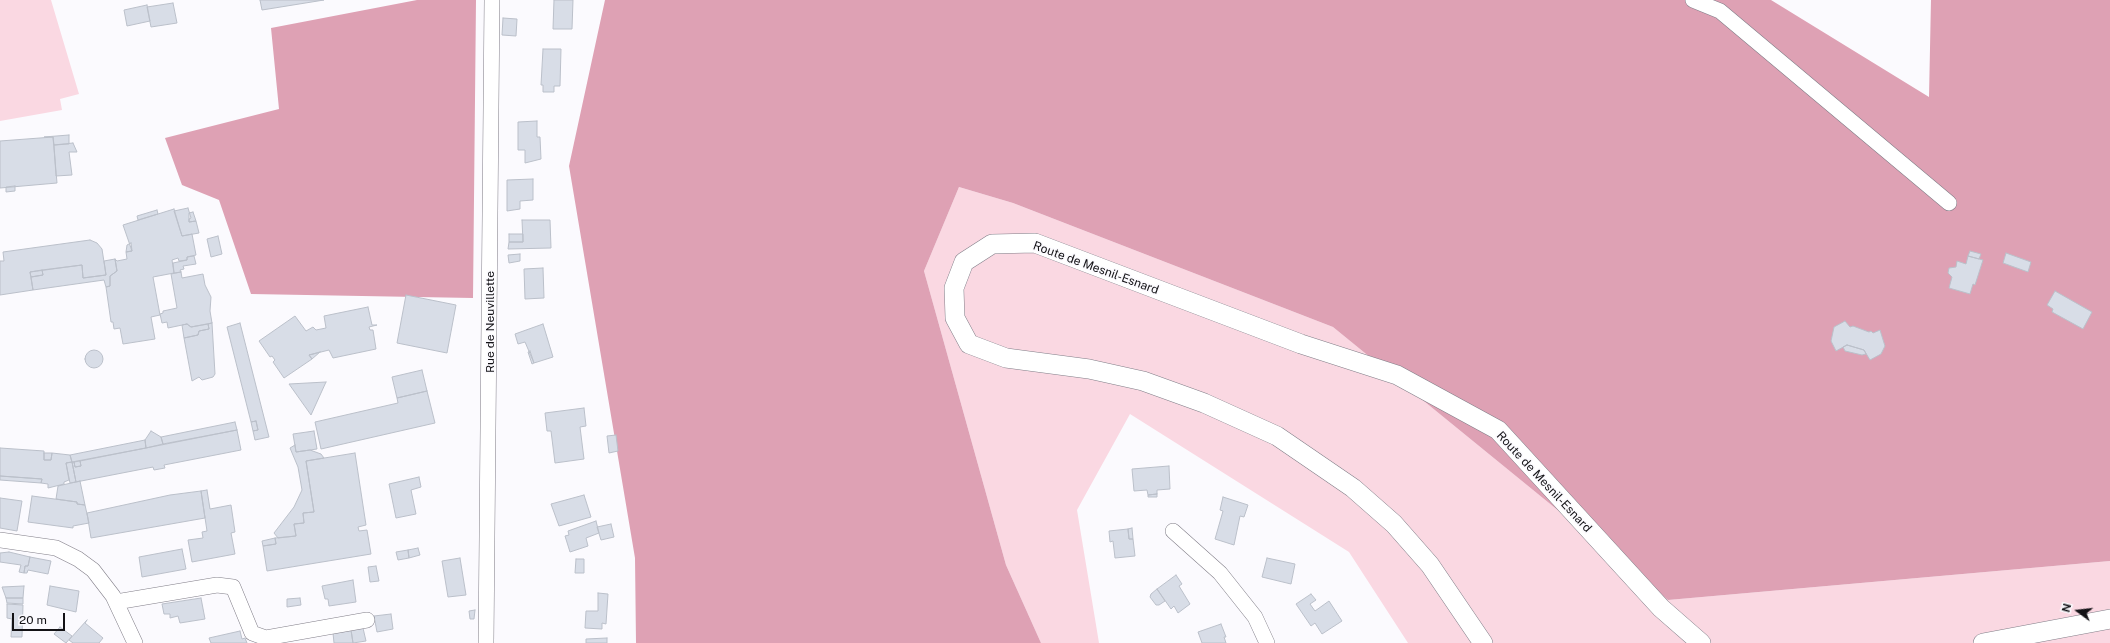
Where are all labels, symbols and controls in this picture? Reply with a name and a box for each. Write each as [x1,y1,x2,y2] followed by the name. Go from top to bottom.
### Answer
[1031,239,1161,297] street label: Route de Mesnil-Esnard
[483,271,497,373] street label: Rue de Neuvillette
[1493,429,1595,535] street label: Route de Mesnil-Esnard
[2058,591,2098,631] north arrow
[2059,602,2073,614] text: N
[14,605,67,631] scale bar
[19,613,47,627] text: 20 m

